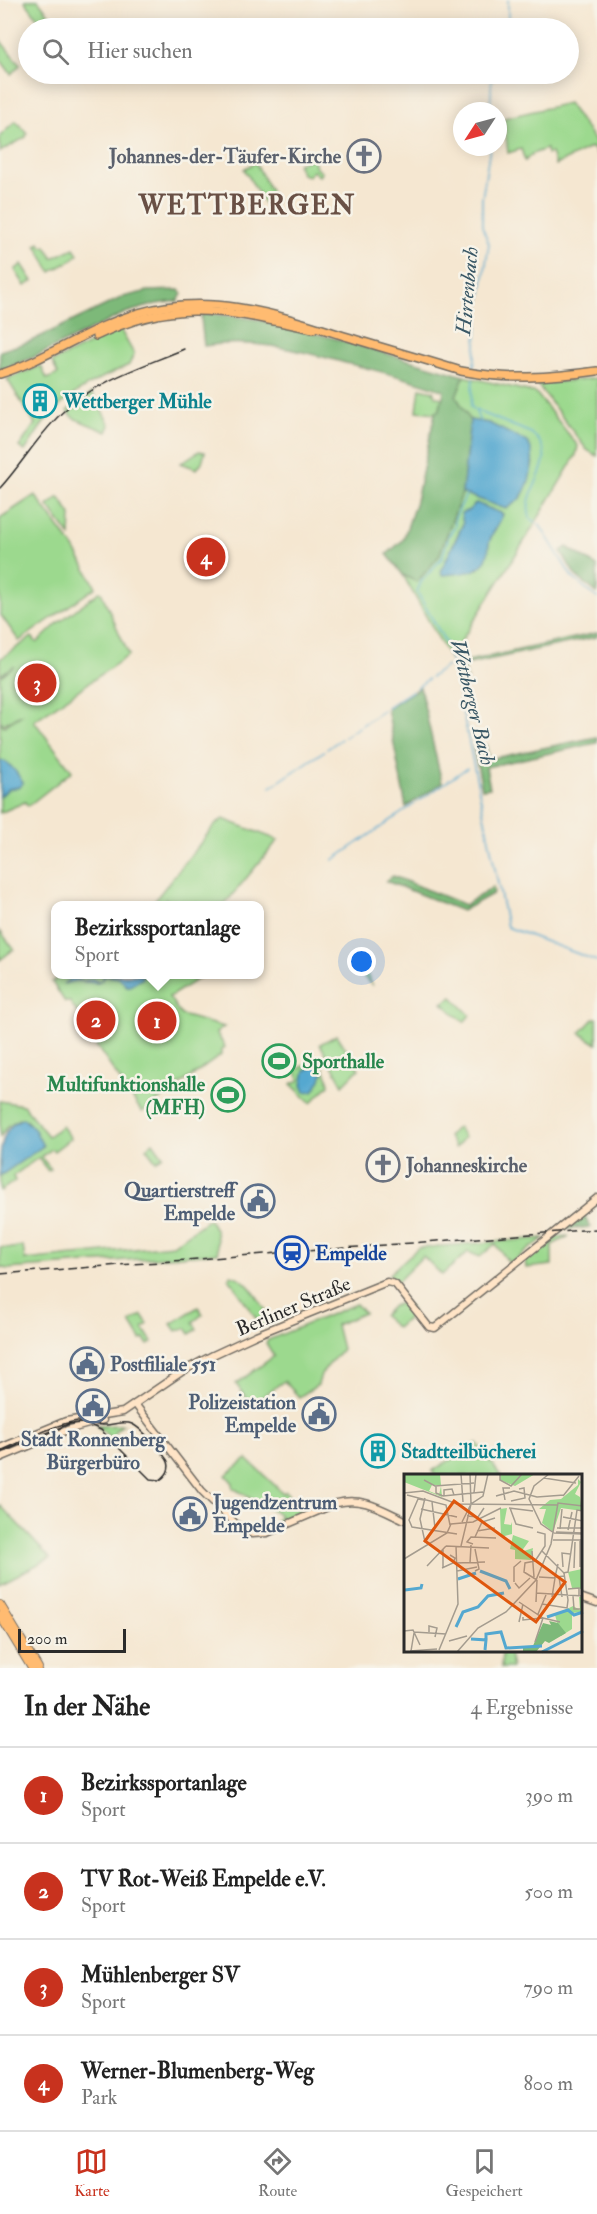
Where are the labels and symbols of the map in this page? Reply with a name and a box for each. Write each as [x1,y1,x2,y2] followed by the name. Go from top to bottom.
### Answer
[453,102,507,156] north arrow
[346,138,382,174] church icon: Johannes-der-Täufer-Kirche
[108,144,342,169] place label: Johannes-der-Täufer-Kirche
[138,190,355,222] district label: WETTBERGEN
[450,246,485,337] water label: Hirtenbach
[22,383,58,419] building icon: Wettberger Mühle
[62,389,212,415] place label: Wettberger Mühle
[186,534,226,580] pin: 4
[444,636,501,768] water label: Wettberger Bach
[18,660,57,706] pin: 3
[347,947,376,976] your location
[76,998,116,1042] pin: 2
[138,998,176,1044] pin: 1
[261,1043,297,1079] sports icon: Sporthalle
[302,1049,385,1075] place label: Sporthalle
[46,1072,206,1120] place label: Multifunktionshalle (MFH)
[210,1077,246,1113] sports icon: Multifunktionshalle (MFH)
[365,1147,401,1183] church icon: Johanneskirche
[405,1153,528,1178] place label: Johanneskirche
[124,1178,239,1227] place label: Quartierstreff Empelde
[240,1183,276,1219] public building icon: Quartierstreff Empelde
[274,1235,310,1271] station icon: Empelde
[315,1241,387,1267] place label: Empelde
[232,1271,354,1342] street label: Berliner Straße
[69,1346,105,1382] public building icon: Postfiliale 551
[110,1352,216,1377] place label: Postfiliale 551
[75,1388,111,1424] public building icon: Stadt Ronnenberg Bürgerbüro
[188,1390,297,1439] place label: Polizeistation Empelde
[301,1396,337,1432] public building icon: Polizeistation Empelde
[21,1427,166,1476] place label: Stadt Ronnenberg Bürgerbüro
[360,1433,396,1469] building icon: Stadtteilbücherei
[401,1439,537,1464] place label: Stadtteilbücherei
[404,1474,582,1653] inset map
[212,1490,338,1539] place label: Jugendzentrum Empelde
[172,1496,208,1532] public building icon: Jugendzentrum Empelde
[18,1626,126,1654] scale bar

